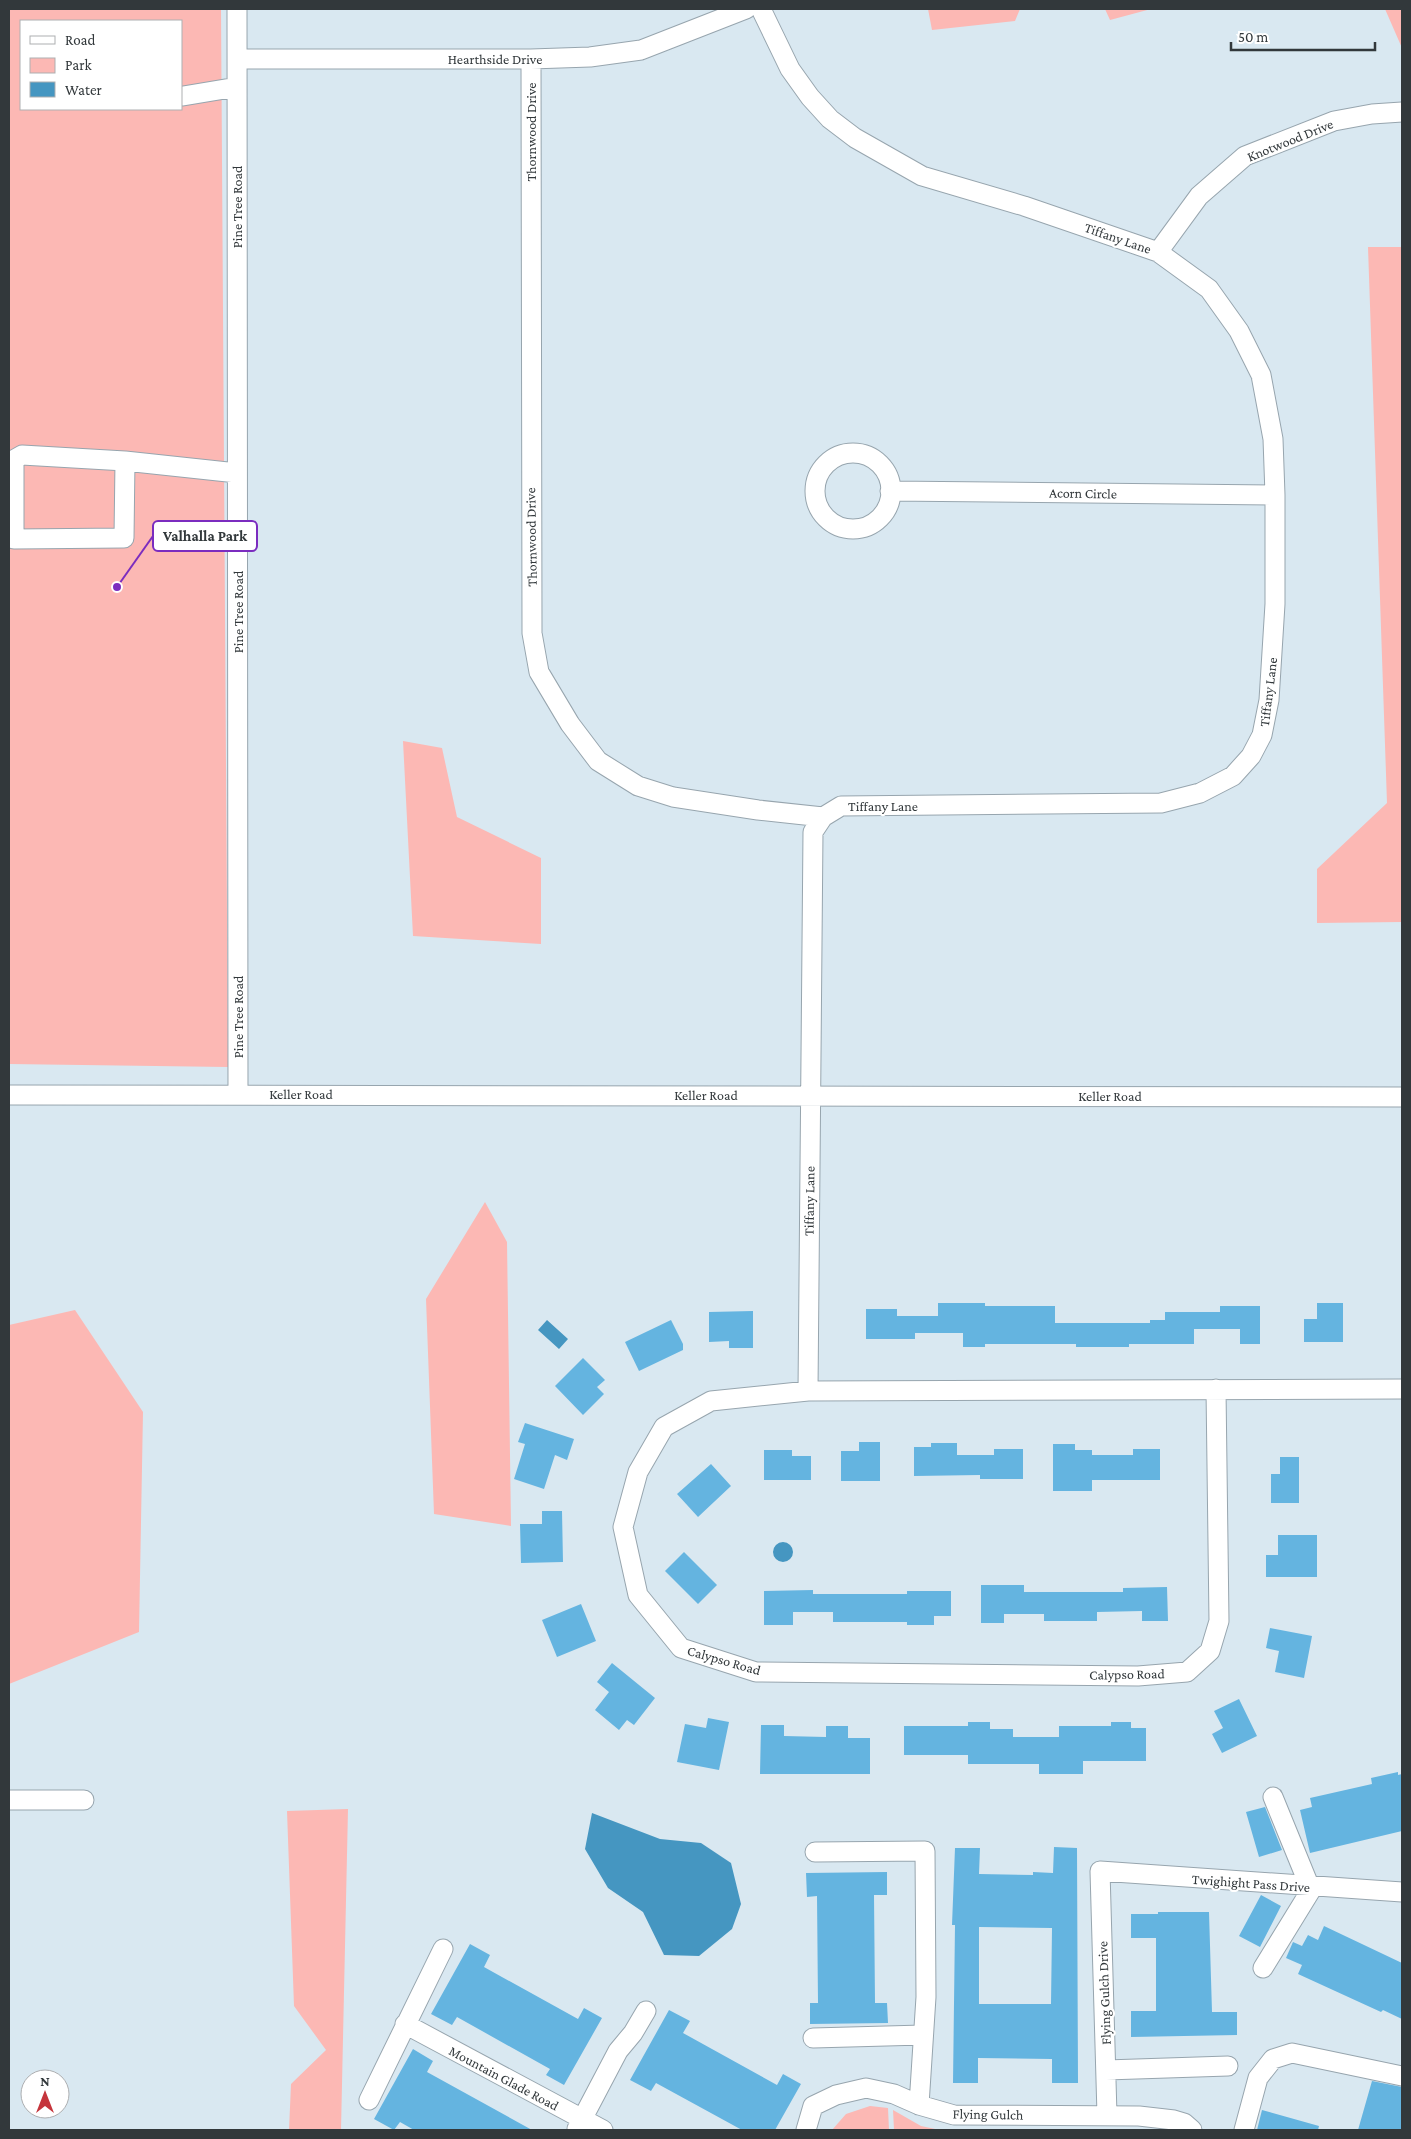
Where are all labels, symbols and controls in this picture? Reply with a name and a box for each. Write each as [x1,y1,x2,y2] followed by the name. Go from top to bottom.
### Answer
[20,20,182,110] legend
[1231,20,1375,52] scale bar
[1238,29,1268,45] text: 50 m
[65,32,96,48] text: Road
[448,51,542,67] street label: Hearthside Drive
[65,57,92,73] text: Park
[65,82,102,98] text: Water
[523,82,539,182] street label: Thornwood Drive
[1245,115,1335,165] street label: Knotwood Drive
[229,165,245,248] street label: Pine Tree Road
[1082,219,1154,257] street label: Tiffany Lane
[1049,484,1117,502] street label: Acorn Circle
[522,487,540,587] street label: Thornwood Drive
[153,521,257,551] callout: Valhalla Park
[162,528,248,544] text: Valhalla Park
[230,570,246,653] street label: Pine Tree Road
[1256,656,1280,728] street label: Tiffany Lane
[848,798,918,814] street label: Tiffany Lane
[230,975,246,1058] street label: Pine Tree Road
[269,1086,333,1102] street label: Keller Road
[674,1087,738,1103] street label: Keller Road
[1078,1088,1142,1104] street label: Keller Road
[800,1166,818,1236] street label: Tiffany Lane
[685,1642,763,1678] street label: Calypso Road
[1089,1665,1166,1683] street label: Calypso Road
[1191,1871,1311,1895] street label: Twighight Pass Drive
[1094,1941,1114,2045] street label: Flying Gulch Drive
[446,2042,562,2114] street label: Mountain Glade Road
[20,2069,70,2119] north arrow
[40,2073,50,2089] text: N
[952,2105,1024,2123] street label: Flying Gulch

